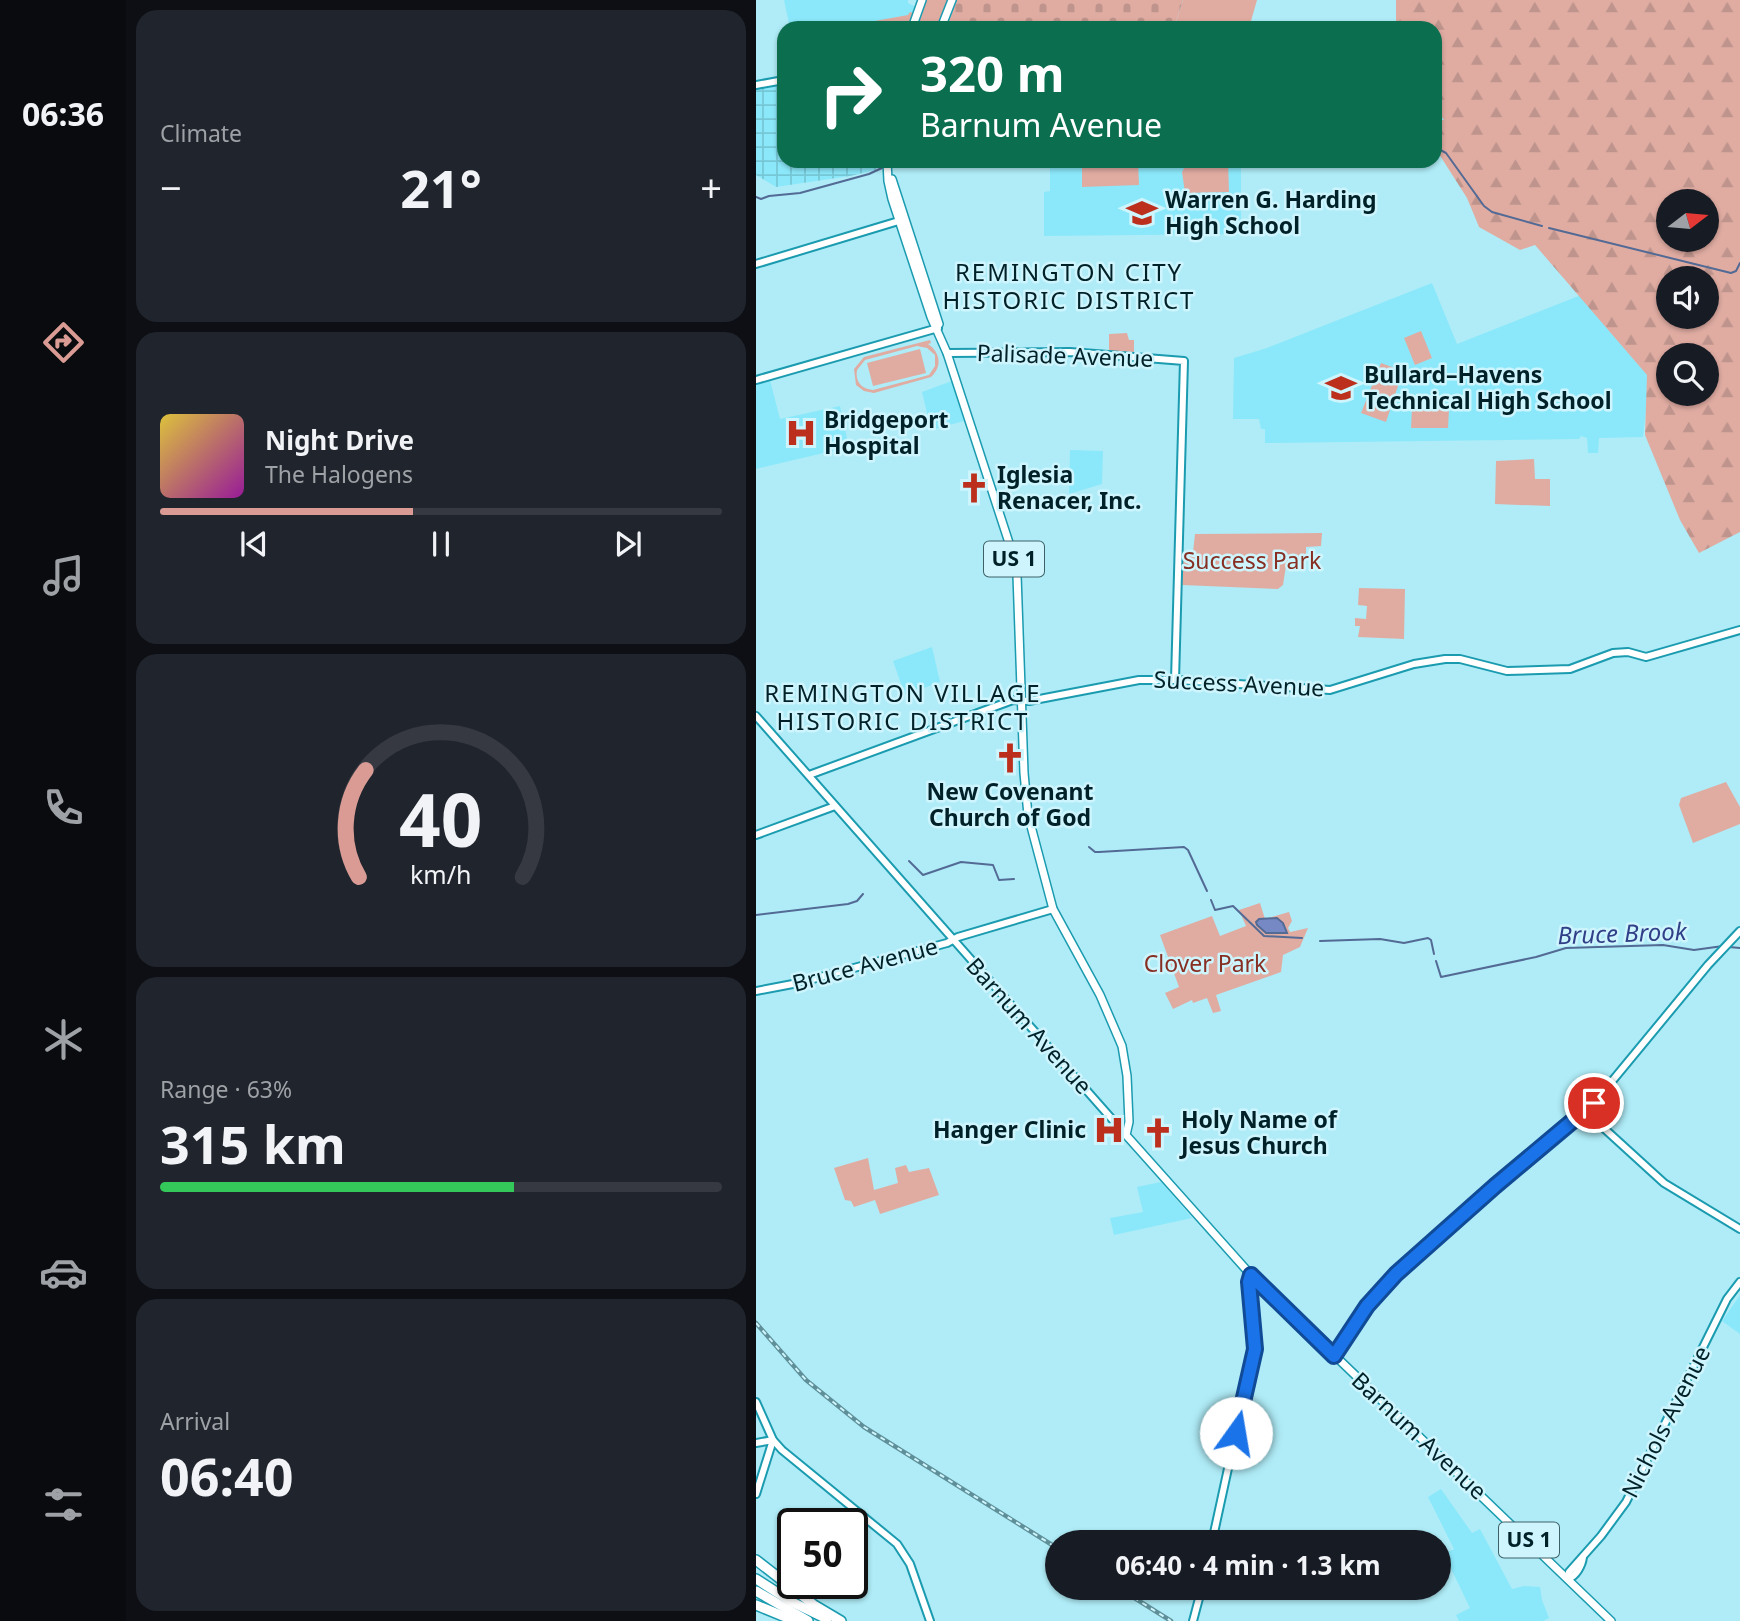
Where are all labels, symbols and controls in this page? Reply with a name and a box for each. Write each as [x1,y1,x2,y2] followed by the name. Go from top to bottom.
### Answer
[920,40,1065,106] text: 320 m
[805,49,896,140] icon: right
[22,92,104,135] text: 06:36
[920,103,1162,146] text: Barnum Avenue
[160,117,242,149] text: Climate
[400,152,482,223] text: 21°
[160,161,182,213] text: −
[700,161,722,213] text: +
[1165,183,1377,241] place label: Warren G. Harding High School
[1656,189,1718,252] north arrow
[1656,189,1719,406] map controls
[1125,196,1159,230] school or university icon: Warren G. Harding High School
[943,255,1195,316] district label: REMINGTON CITY HISTORIC DISTRICT
[1656,266,1719,329] button: sound
[39,318,88,367] icon: directions
[976,336,1154,374] street label: Palisade Avenue
[1656,343,1719,406] button: search
[1364,358,1612,416] place label: Bullard–Havens Technical High School
[1324,371,1358,405] school or university icon: Bullard–Havens Technical High School
[824,403,948,461] place label: Bridgeport Hospital
[784,416,818,450] hospital icon: Bridgeport Hospital
[265,422,414,458] text: Night Drive
[265,458,413,490] text: The Halogens
[997,458,1142,516] place label: Iglesia Renacer, Inc.
[957,471,991,505] church icon: Iglesia Renacer, Inc.
[235,525,273,563] icon: previous
[422,525,460,563] icon: pause
[609,525,647,563] icon: next
[984,542,1044,576] road number: US 1
[1183,544,1322,576] park label: Success Park
[39,551,88,600] icon: music
[1153,663,1325,703] street label: Success Avenue
[764,676,1042,737] district label: REMINGTON VILLAGE HISTORIC DISTRICT
[993,741,1027,775] church icon: New Covenant Church of God
[399,769,483,868] text: 40
[927,775,1093,833] place label: New Covenant Church of God
[39,783,88,832] icon: phone
[410,856,472,890] text: km/h
[1557,914,1688,951] water label: Bruce Brook
[788,929,941,999] street label: Bruce Avenue
[1144,947,1267,979] park label: Clover Park
[960,950,1100,1101] street label: Barnum Avenue
[39,1015,88,1064] icon: climate
[160,1073,292,1105] text: Range · 63%
[1564,1073,1624,1133] pin
[1575,1084,1613,1122] icon: arrive
[1179,1103,1338,1161] place label: Holy Name of Jesus Church
[160,1108,346,1179] text: 315 km
[933,1113,1086,1145] place label: Hanger Clinic
[1092,1113,1126,1147] hospital icon: Hanger Clinic
[1141,1116,1175,1150] church icon: Holy Name of Jesus Church
[39,1248,88,1297] icon: car
[1613,1340,1717,1503] street label: Nichols Avenue
[1345,1364,1494,1506] street label: Barnum Avenue
[1199,1396,1273,1470] position arrow
[160,1405,230,1437] text: Arrival
[160,1440,294,1511] text: 06:40
[39,1480,88,1529] icon: filters
[777,1508,868,1599] speed limit sign: 50
[1499,1522,1559,1558] road number: US 1
[1115,1547,1381,1583] text: 06:40 · 4 min · 1.3 km

